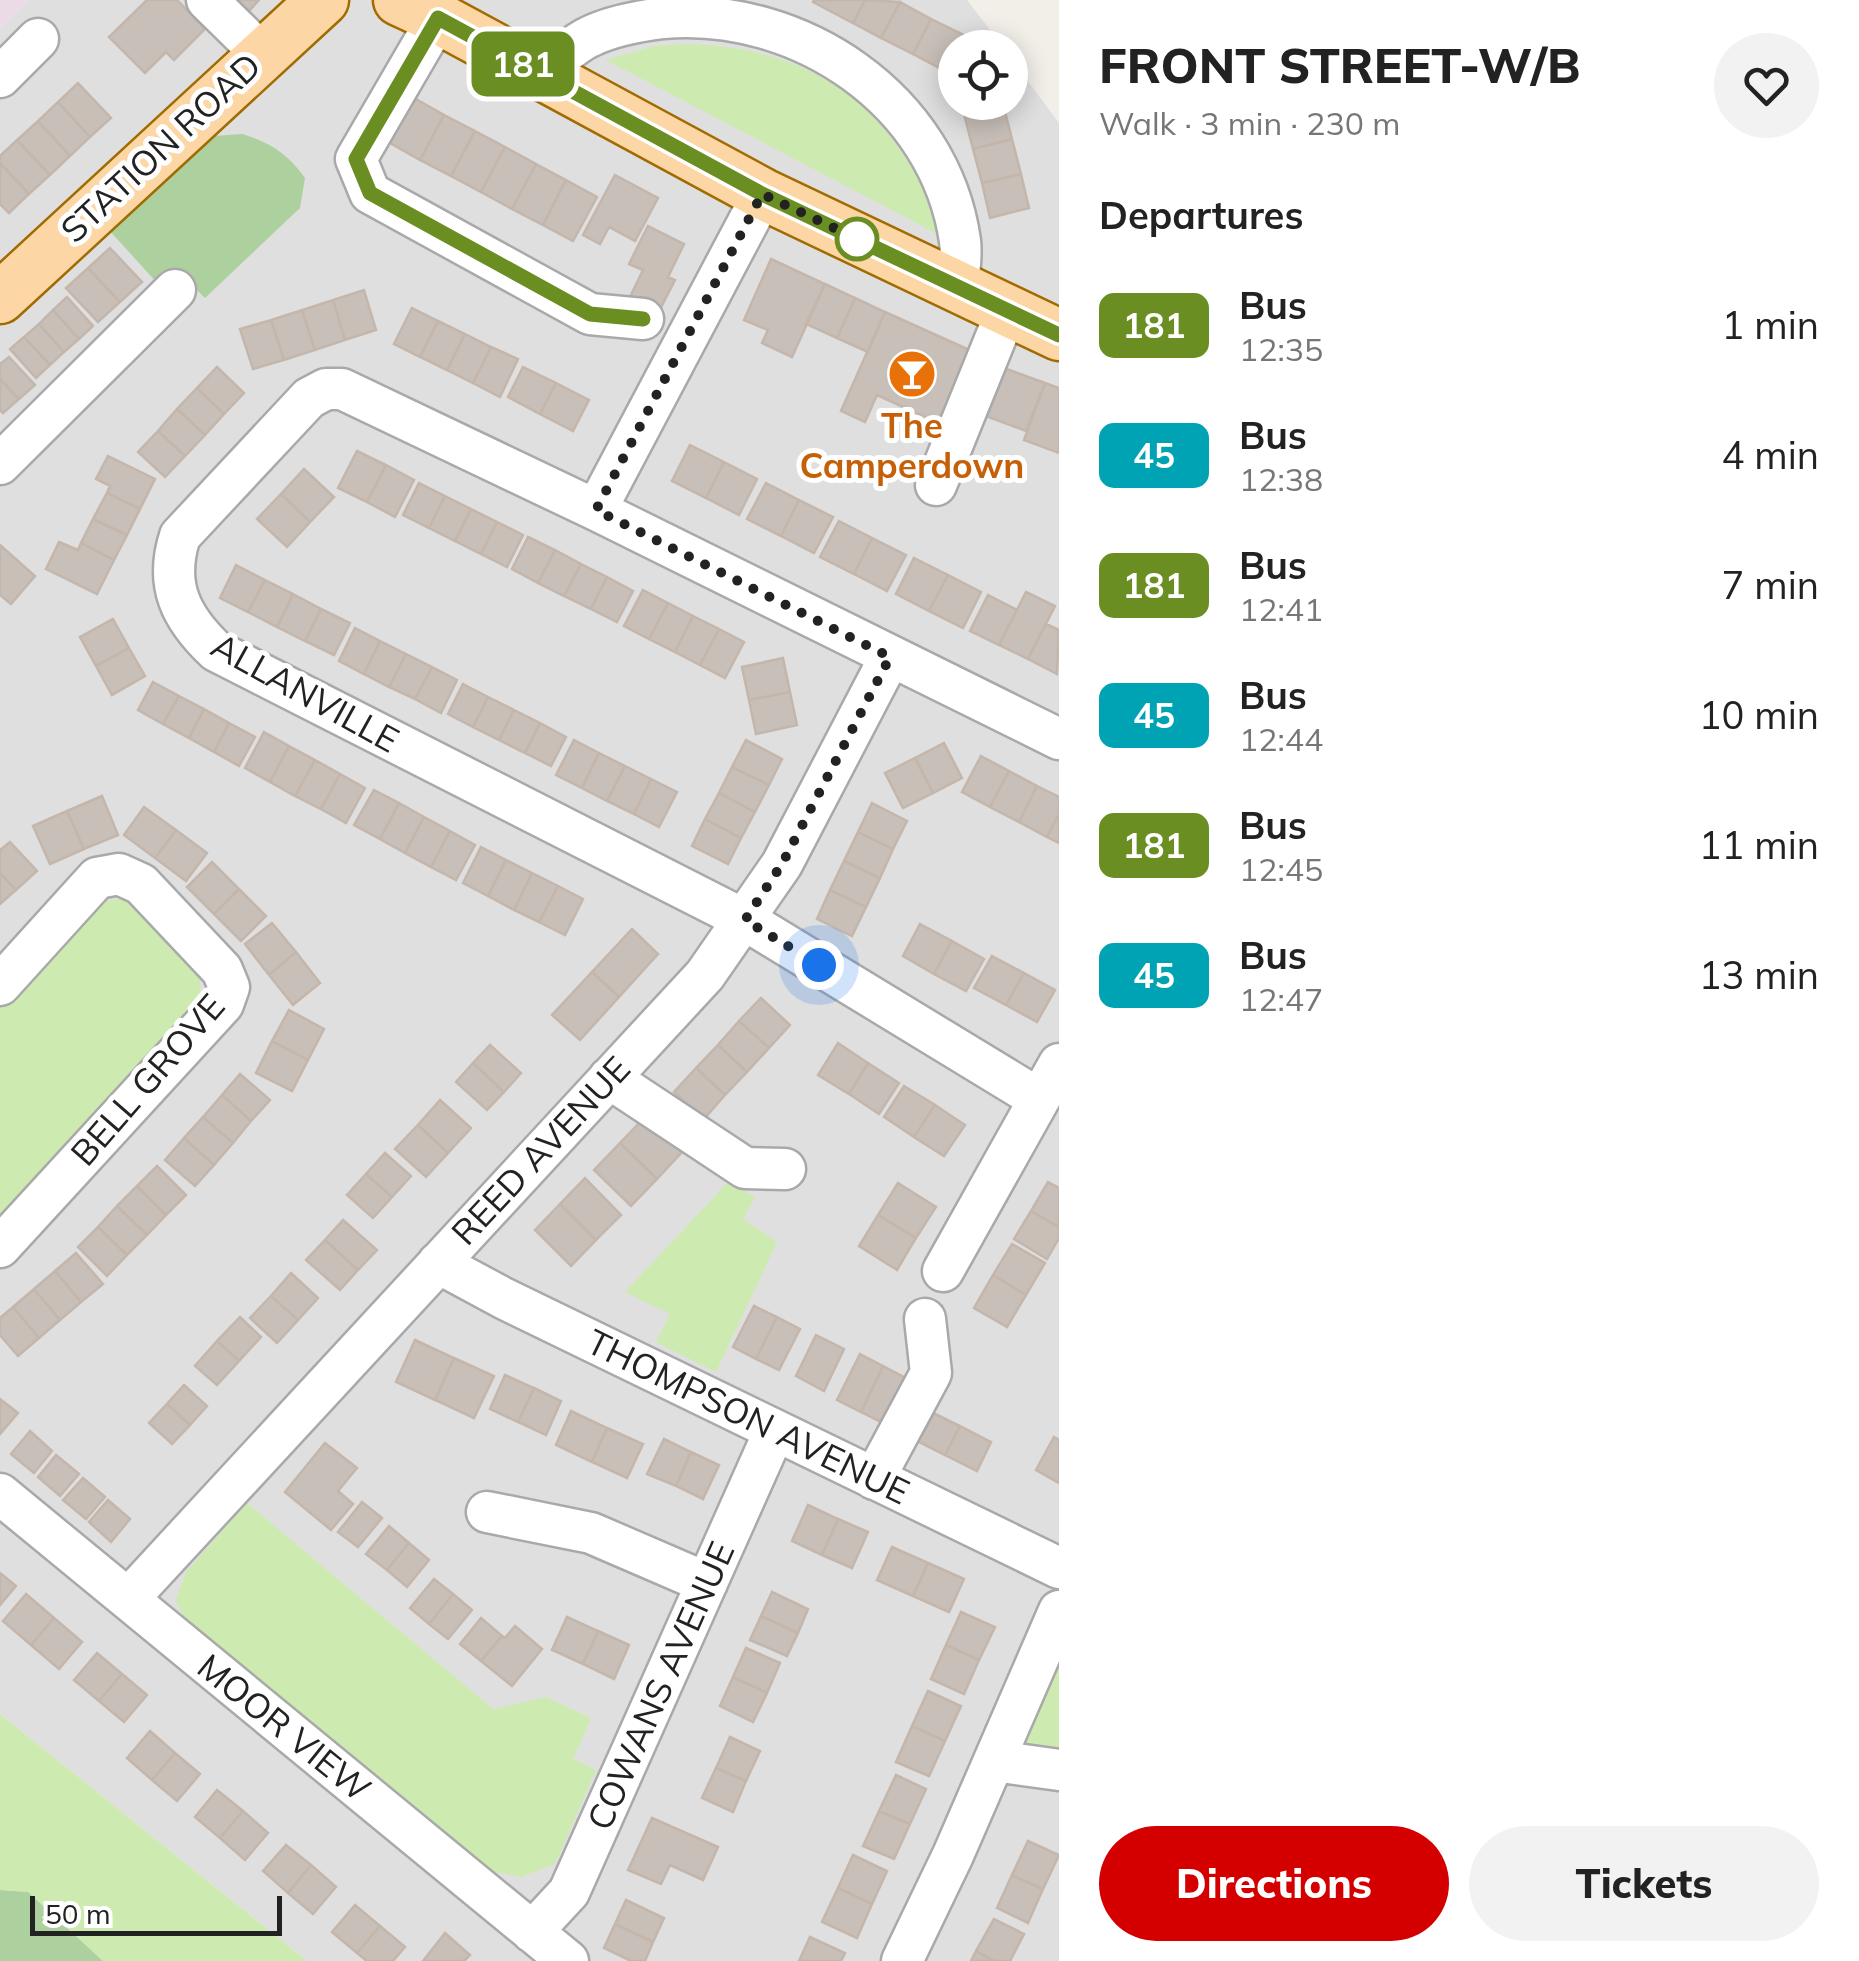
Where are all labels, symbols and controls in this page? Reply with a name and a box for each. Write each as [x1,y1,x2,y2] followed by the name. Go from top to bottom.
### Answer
[938,30,1028,120] map controls
[938,30,1028,120] button: locate
[466,32,580,96] line badge: 181
[1714,33,1819,138] button: heart
[1099,35,1580,95] text: FRONT STREET-W/B
[491,42,555,86] text: 181
[51,43,270,251] street label: STATION ROAD
[1099,103,1400,143] text: Walk · 3 min · 230 m
[1099,191,1303,239] text: Departures
[836,218,878,260] unlabelled marker
[1239,281,1307,329] text: Bus
[1722,301,1819,349] text: 1 min
[1122,303,1186,347] text: 181
[1239,329,1323,369] text: 12:35
[886,348,938,400] bar icon: The Camperdown
[800,403,1024,487] place label: The Camperdown
[1239,411,1307,459] text: Bus
[1722,431,1819,479] text: 4 min
[1133,433,1175,477] text: 45
[1239,459,1323,499] text: 12:38
[1239,541,1307,589] text: Bus
[1722,561,1819,609] text: 7 min
[1122,563,1186,607] text: 181
[1239,589,1323,629] text: 12:41
[204,623,407,762] street label: ALLANVILLE
[1239,671,1307,719] text: Bus
[1699,691,1819,739] text: 10 min
[1133,693,1175,737] text: 45
[1239,719,1323,759] text: 12:44
[1239,801,1307,849] text: Bus
[1699,821,1819,869] text: 11 min
[1122,823,1186,867] text: 181
[1239,849,1323,889] text: 12:45
[1239,931,1307,979] text: Bus
[794,940,844,990] your location
[1699,951,1819,999] text: 13 min
[1133,953,1175,997] text: 45
[1239,979,1323,1019] text: 12:47
[61,985,234,1174] street label: BELL GROVE
[442,1047,639,1254] street label: REED AVENUE
[580,1319,917,1513] street label: THOMPSON AVENUE
[577,1535,743,1836] street label: COWANS AVENUE
[189,1644,380,1810] street label: MOOR VIEW
[1099,1826,1449,1941] button: Directions
[1469,1826,1819,1941] button: Tickets
[30,1891,282,1936] scale bar
[45,1896,111,1931] text: 50 m

